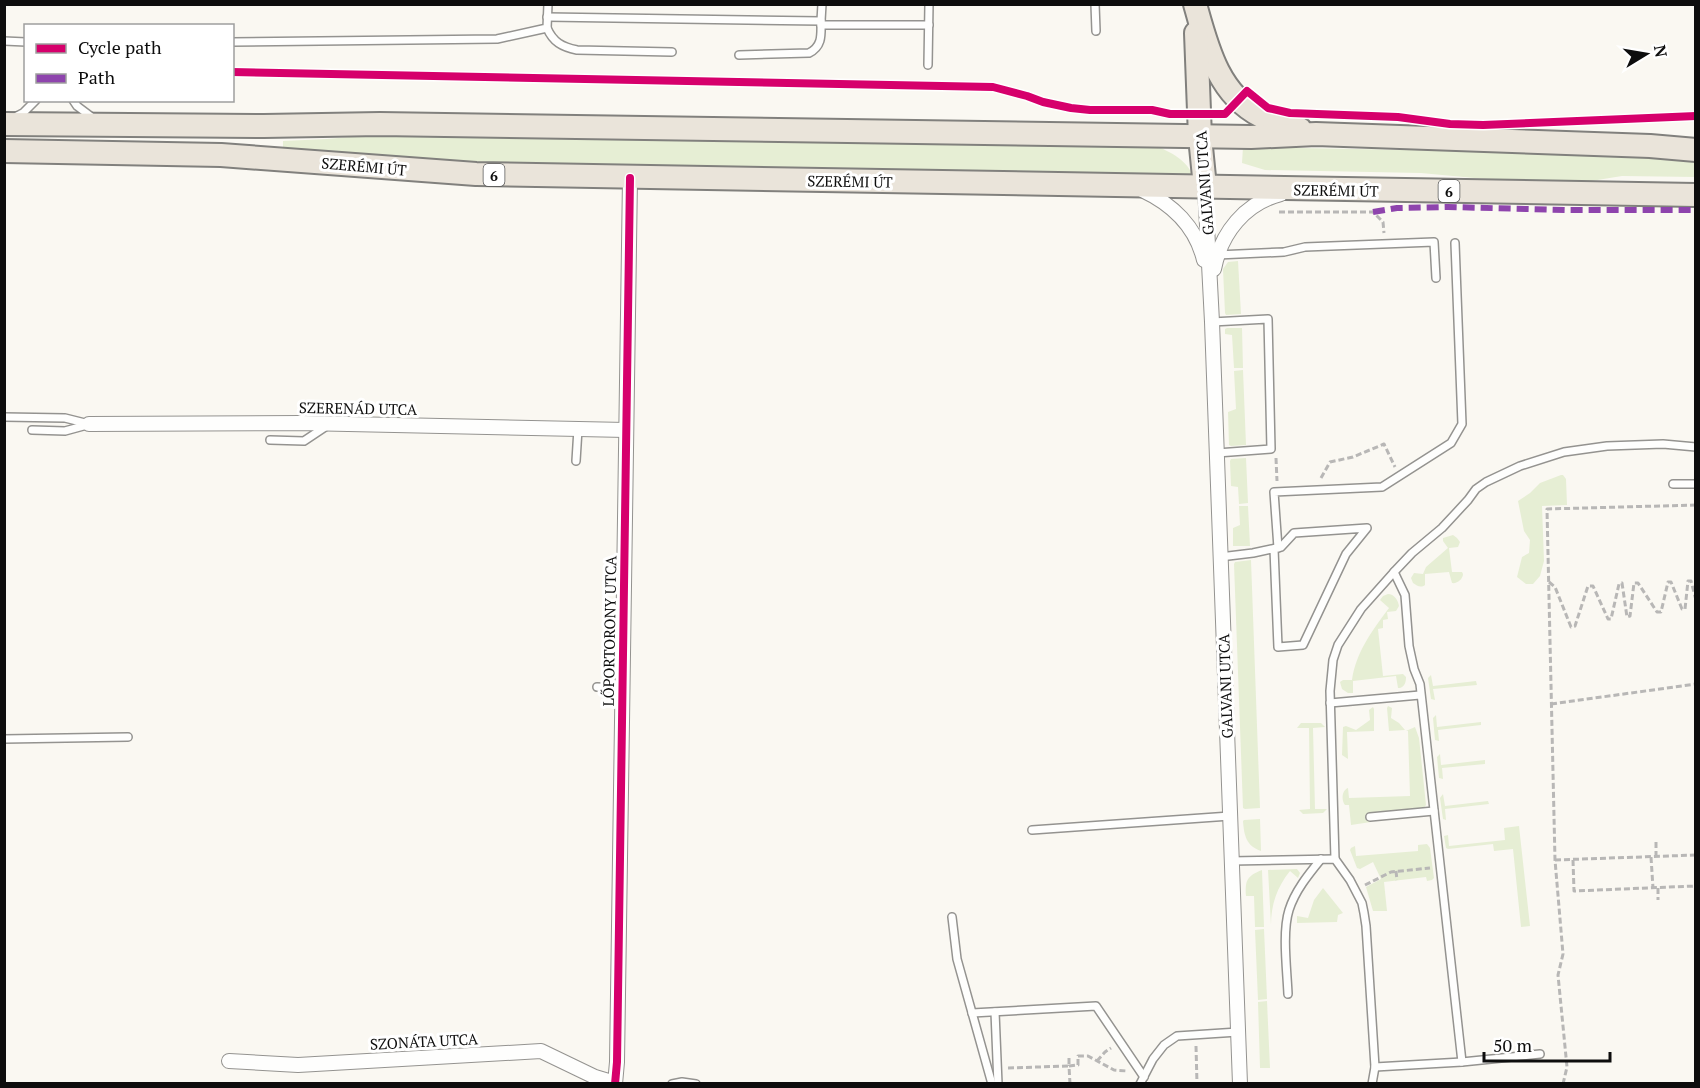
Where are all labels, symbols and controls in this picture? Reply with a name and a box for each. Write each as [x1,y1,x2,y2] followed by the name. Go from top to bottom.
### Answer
[24,24,234,102] legend
[1616,24,1676,84] north arrow
[78,35,162,59] text: Cycle path
[1649,43,1673,59] text: N
[78,65,115,89] text: Path
[1190,129,1218,236] street label: GALVANI UTCA
[321,152,407,180] street label: SZERÉMI ÚT
[484,164,504,186] road number: 6
[807,170,893,192] street label: SZERÉMI ÚT
[1293,179,1379,201] street label: SZERÉMI ÚT
[1438,180,1460,202] road number: 6
[299,397,418,419] street label: SZERENÁD UTCA
[598,555,620,706] street label: LŐPORTORONY UTCA
[1213,633,1237,739] street label: GALVANI UTCA
[1484,1025,1610,1063] scale bar
[369,1028,479,1054] street label: SZONÁTA UTCA
[1493,1033,1533,1057] text: 50 m

